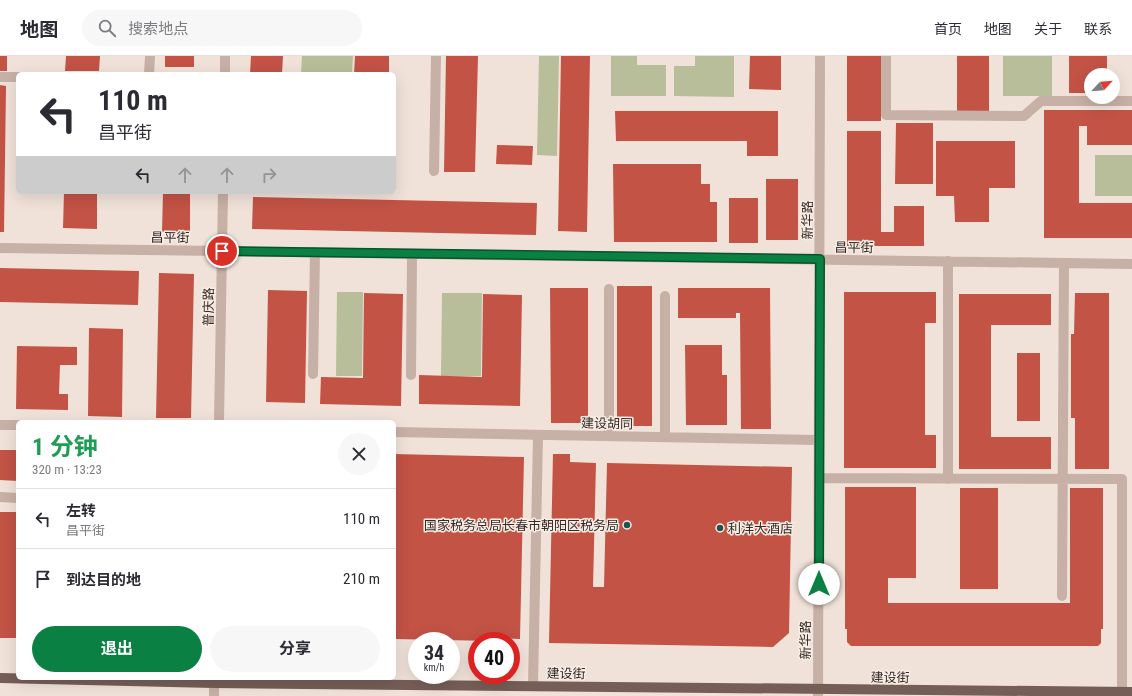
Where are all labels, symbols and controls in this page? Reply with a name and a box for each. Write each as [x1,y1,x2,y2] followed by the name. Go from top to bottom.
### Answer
[82,10,362,46] search box
[96,17,118,39] icon: search
[20,18,58,41] text: 地图
[128,20,188,38] text: 搜索地点
[934,21,962,37] text: 首页
[984,21,1012,37] text: 地图
[1034,21,1062,37] text: 关于
[1084,21,1112,37] text: 联系
[1084,68,1120,104] north arrow
[1084,68,1120,104] map controls
[98,84,168,117] text: 110 m
[32,88,84,140] icon: left
[98,122,152,143] text: 昌平街
[132,164,154,186] icon: left
[174,164,196,186] icon: ahead
[216,164,238,186] icon: ahead
[258,164,280,186] icon: right
[800,200,815,240] street label: 新华路
[150,230,190,245] street label: 昌平街
[205,234,239,268] pin
[211,240,233,262] icon: arrive
[834,240,874,255] street label: 昌平街
[201,287,216,327] street label: 普庆路
[581,416,633,431] street label: 建设胡同
[32,433,98,461] text: 1 分钟
[338,433,380,475] button: close
[32,462,102,477] text: 320 m · 13:23
[66,502,96,520] text: 左转
[32,508,54,530] icon: left
[343,510,380,528] text: 110 m
[424,518,619,533] place label: 国家税务总局长春市朝阳区税务局
[622,520,632,530] marker: 国家税务总局长春市朝阳区税务局
[728,521,793,536] place label: 利洋大酒店
[66,523,105,538] text: 昌平街
[715,523,725,533] marker: 利洋大酒店
[798,563,840,605] position arrow
[32,568,54,590] icon: arrive
[343,570,380,588] text: 210 m
[66,571,141,589] text: 到达目的地
[798,620,813,660] street label: 新华路
[32,626,202,672] button: 退出
[210,626,380,672] button: 分享
[468,632,520,684] speed limit sign: 40
[424,641,444,665] text: 34
[424,662,444,673] text: km/h
[546,666,586,681] street label: 建设街
[870,670,910,685] street label: 建设街

